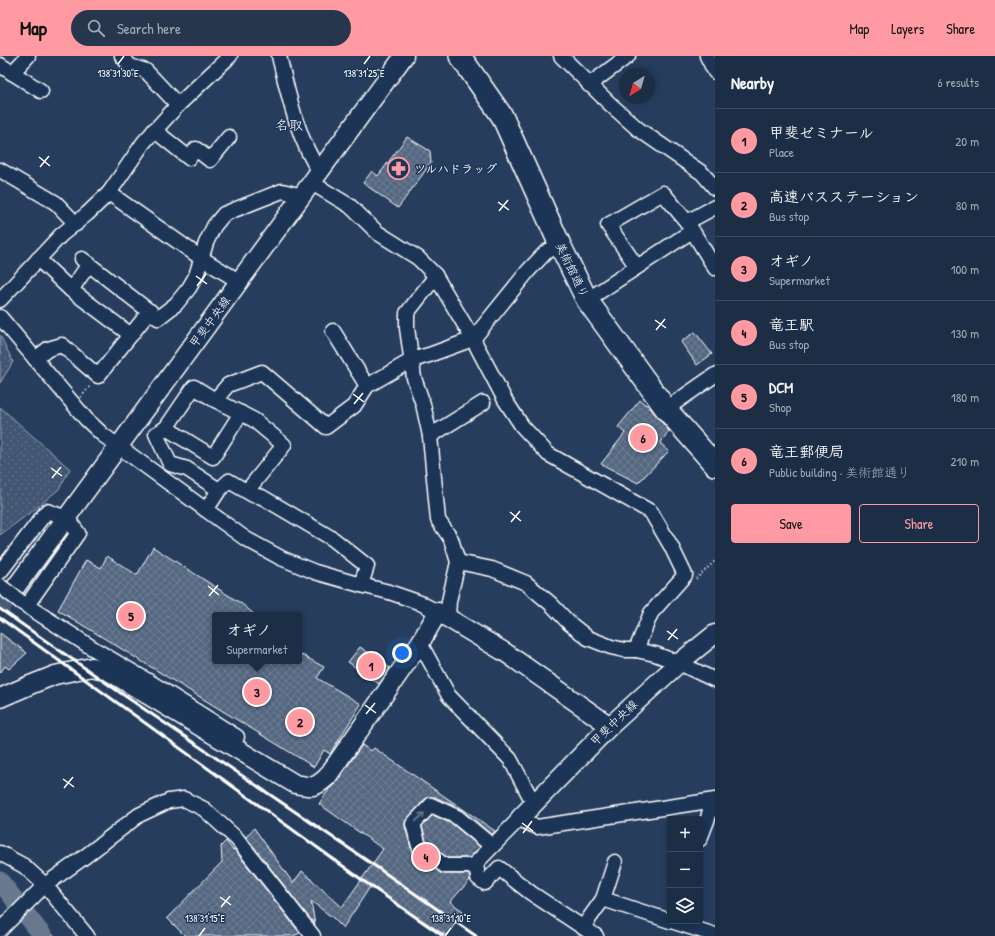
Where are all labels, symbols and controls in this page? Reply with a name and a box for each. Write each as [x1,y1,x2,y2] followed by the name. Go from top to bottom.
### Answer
[71,10,351,46] search box
[20,15,47,41] text: Map
[85,17,107,39] icon: search
[117,18,181,39] text: Search here
[849,19,869,38] text: Map
[891,19,924,38] text: Layers
[946,19,975,38] text: Share
[98,67,139,80] text: 138°31'30"E
[344,67,385,80] text: 138°31'25"E
[619,68,655,104] north arrow
[731,71,774,94] text: Nearby
[938,73,979,91] text: 6 results
[275,115,303,134] district label: 名取
[769,122,873,143] text: 甲斐ゼミナール
[742,132,746,150] text: 1
[955,132,979,150] text: 20 m
[769,143,794,161] text: Place
[386,156,412,182] pharmacy icon: ツルハドラッグ
[414,160,497,177] place label: ツルハドラッグ
[769,186,919,207] text: 高速バスステーション
[741,196,747,214] text: 2
[956,196,979,214] text: 80 m
[769,207,809,225] text: Bus stop
[552,239,593,300] street label: 美術館通り
[769,250,814,271] text: オギノ
[741,260,747,278] text: 3
[951,260,979,278] text: 100 m
[769,271,830,289] text: Supermarket
[185,292,234,351] street label: 甲斐中央線
[769,314,814,335] text: 竜王駅
[742,324,746,342] text: 4
[951,324,979,342] text: 130 m
[769,335,809,353] text: Bus stop
[769,377,793,398] text: DCM
[741,388,747,406] text: 5
[951,388,979,406] text: 180 m
[769,398,791,416] text: Shop
[630,423,656,453] pin: 6
[769,441,844,462] text: 竜王郵便局
[741,452,747,470] text: 6
[951,452,979,470] text: 210 m
[769,463,910,481] text: Public building · 美術館通り
[731,504,851,543] button: Save
[859,504,979,543] button: Share
[118,601,144,631] pin: 5
[212,612,302,664] popup
[227,619,271,640] text: オギノ
[227,640,287,658] text: Supermarket
[392,643,412,663] your location
[358,651,384,681] pin: 1
[244,677,270,707] pin: 3
[586,696,641,750] street label: 甲斐中央線
[287,707,313,737] pin: 2
[415,812,425,822] one-way arrow
[667,816,703,924] map controls
[667,816,703,852] button: +
[413,842,439,872] pin: 4
[667,852,703,888] button: −
[667,888,703,924] button: layers
[185,912,225,925] text: 138°31'15"E
[431,912,472,925] text: 138°31'10"E

